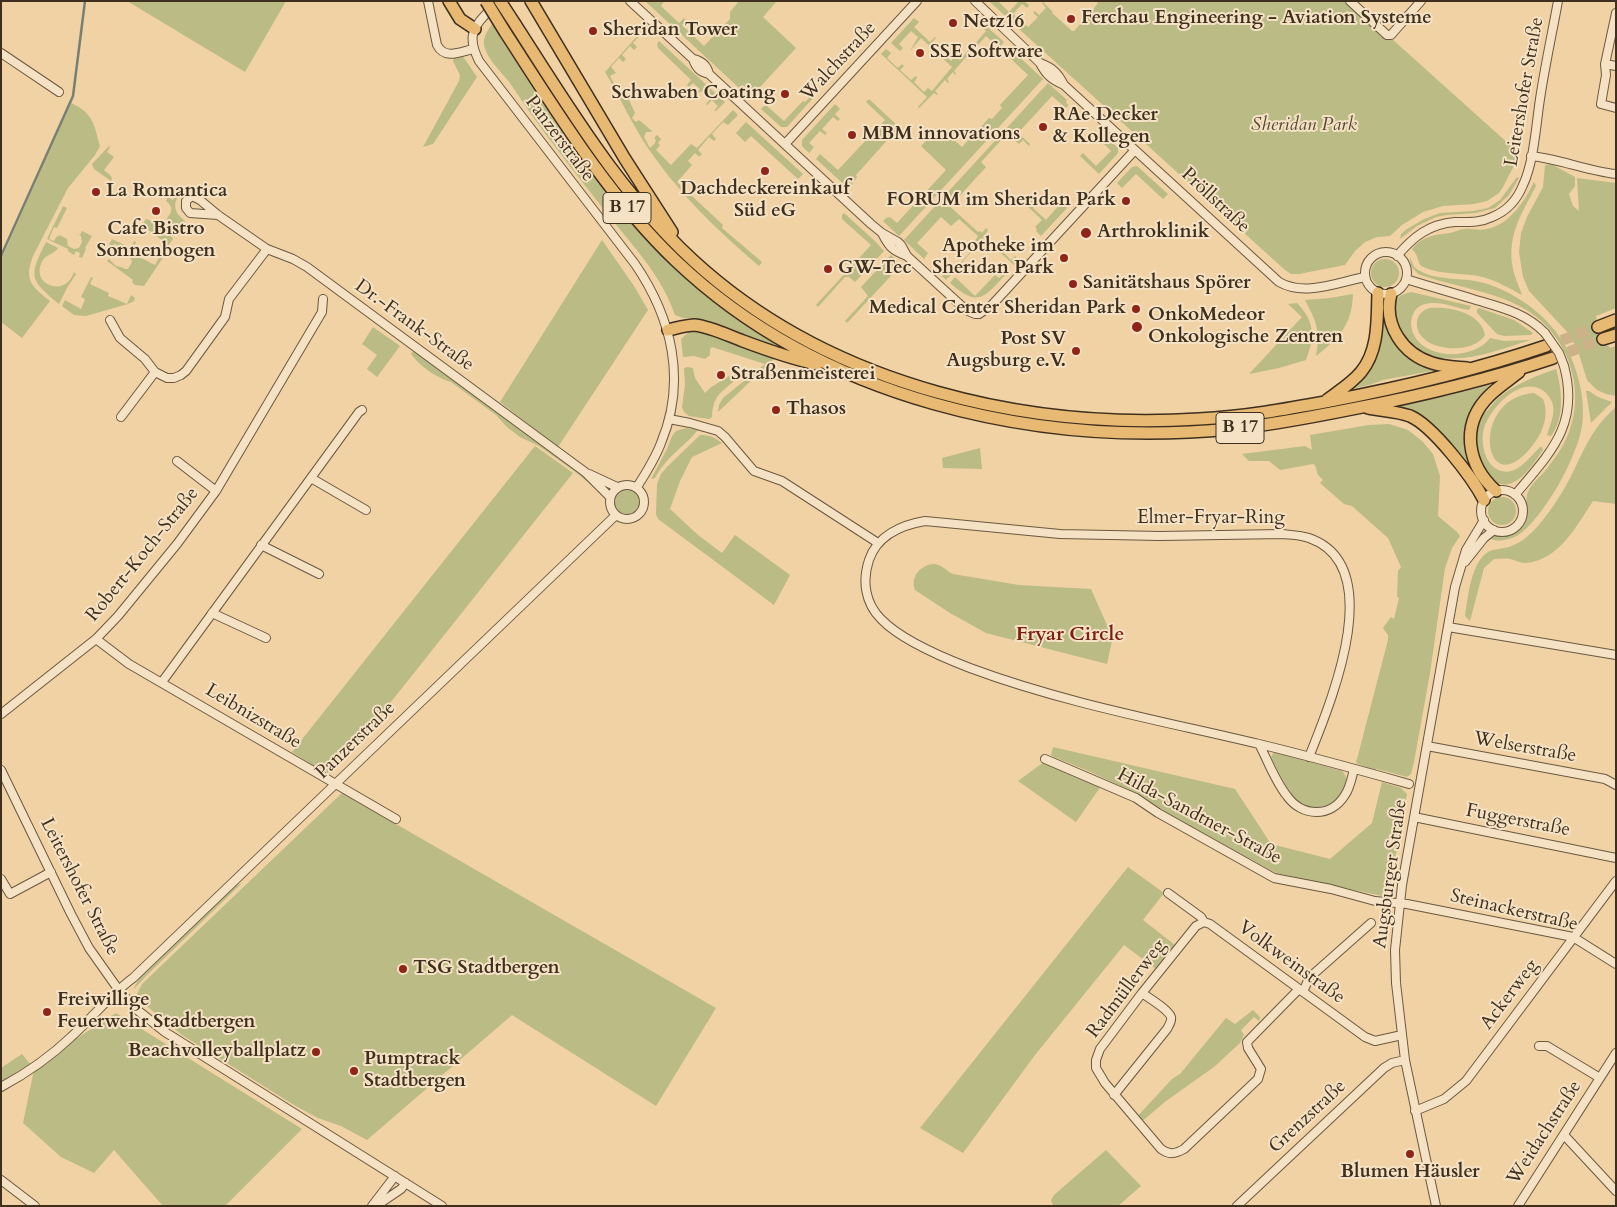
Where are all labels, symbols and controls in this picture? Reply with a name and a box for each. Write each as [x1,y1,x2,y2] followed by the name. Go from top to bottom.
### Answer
[1081,8,1432,30] place label: Ferchau Engineering - Aviation Systeme
[963,12,1024,34] place label: Netz16
[1065,13,1077,25] marker: Ferchau Engineering - Aviation Systeme
[1501,16,1549,168] street label: Leitershofer Straße
[796,17,882,107] street label: Walchstraße
[947,17,959,29] marker: Netz16
[603,20,738,42] place label: Sheridan Tower
[587,25,599,37] marker: Sheridan Tower
[930,42,1043,64] place label: SSE Software
[914,47,926,59] marker: SSE Software
[612,83,775,105] place label: Schwaben Coating
[779,88,791,100] marker: Schwaben Coating
[519,92,599,186] street label: Panzerstraße
[1053,105,1158,149] place label: RAe Decker & Kollegen
[1251,115,1357,137] park label: Sheridan Park
[1037,121,1049,133] marker: RAe Decker & Kollegen
[862,124,1020,146] place label: MBM innovations
[846,129,858,141] marker: MBM innovations
[1176,163,1254,239] street label: Pröllstraße
[759,165,771,177] marker: Dachdeckereinkauf Süd eG
[680,179,850,223] place label: Dachdeckereinkauf Süd eG
[106,181,227,203] place label: La Romantica
[90,186,102,198] marker: La Romantica
[886,190,1116,212] place label: FORUM im Sheridan Park
[603,192,651,224] road number: B 17
[1120,195,1132,207] marker: FORUM im Sheridan Park
[150,205,162,217] marker: Cafe Bistro Sonnenbogen
[96,219,216,263] place label: Cafe Bistro Sonnenbogen
[1097,222,1210,244] place label: Arthroklinik
[1079,226,1093,240] marker: Arthroklinik
[932,236,1054,280] place label: Apotheke im Sheridan Park
[1058,252,1070,264] marker: Apotheke im Sheridan Park
[838,258,912,280] place label: GW-Tec
[822,263,834,275] marker: GW-Tec
[1083,273,1251,295] place label: Sanitätshaus Spörer
[350,275,478,377] street label: Dr.-Frank-Straße
[1067,278,1079,290] marker: Sanitätshaus Spörer
[869,298,1126,320] place label: Medical Center Sheridan Park
[1130,303,1142,315] marker: Medical Center Sheridan Park
[1148,305,1343,349] place label: OnkoMedeor Onkologische Zentren
[1130,320,1144,334] marker: OnkoMedeor Onkologische Zentren
[946,329,1066,373] place label: Post SV Augsburg e.V.
[1070,345,1082,357] marker: Post SV Augsburg e.V.
[731,364,875,386] place label: Straßenmeisterei
[715,369,727,381] marker: Straßenmeisterei
[786,399,846,421] place label: Thasos
[770,404,782,416] marker: Thasos
[1216,412,1264,443] road number: B 17
[82,483,204,627] street label: Robert-Koch-Straße
[1137,508,1285,530] street label: Elmer-Fryar-Ring
[1016,623,1124,647] district label: Fryar Circle
[201,679,305,755] street label: Leibnizstraße
[311,697,401,785] street label: Panzerstraße
[1472,728,1578,768] street label: Welserstraße
[1113,764,1285,870] street label: Hilda-Sandtner-Straße
[1369,798,1413,950] street label: Augsburger Straße
[1464,800,1572,842] street label: Fuggerstraße
[35,814,123,960] street label: Leitershofer Straße
[1448,885,1580,937] street label: Steinackerstraße
[1233,917,1349,1009] street label: Volkweinstraße
[1082,935,1172,1043] street label: Radmüllerweg
[1476,955,1544,1035] street label: Ackerweg
[413,958,560,980] place label: TSG Stadtbergen
[397,963,409,975] marker: TSG Stadtbergen
[57,990,255,1034] place label: Freiwillige Feuerwehr Stadtbergen
[41,1006,53,1018] marker: Freiwillige Feuerwehr Stadtbergen
[128,1041,306,1063] place label: Beachvolleyballplatz
[310,1046,322,1058] marker: Beachvolleyballplatz
[364,1049,466,1093] place label: Pumptrack Stadtbergen
[348,1065,360,1077] marker: Pumptrack Stadtbergen
[1265,1075,1351,1159] street label: Grenzstraße
[1503,1077,1587,1189] street label: Weidachstraße
[1404,1148,1416,1160] marker: Blumen Häusler
[1340,1162,1480,1184] place label: Blumen Häusler

